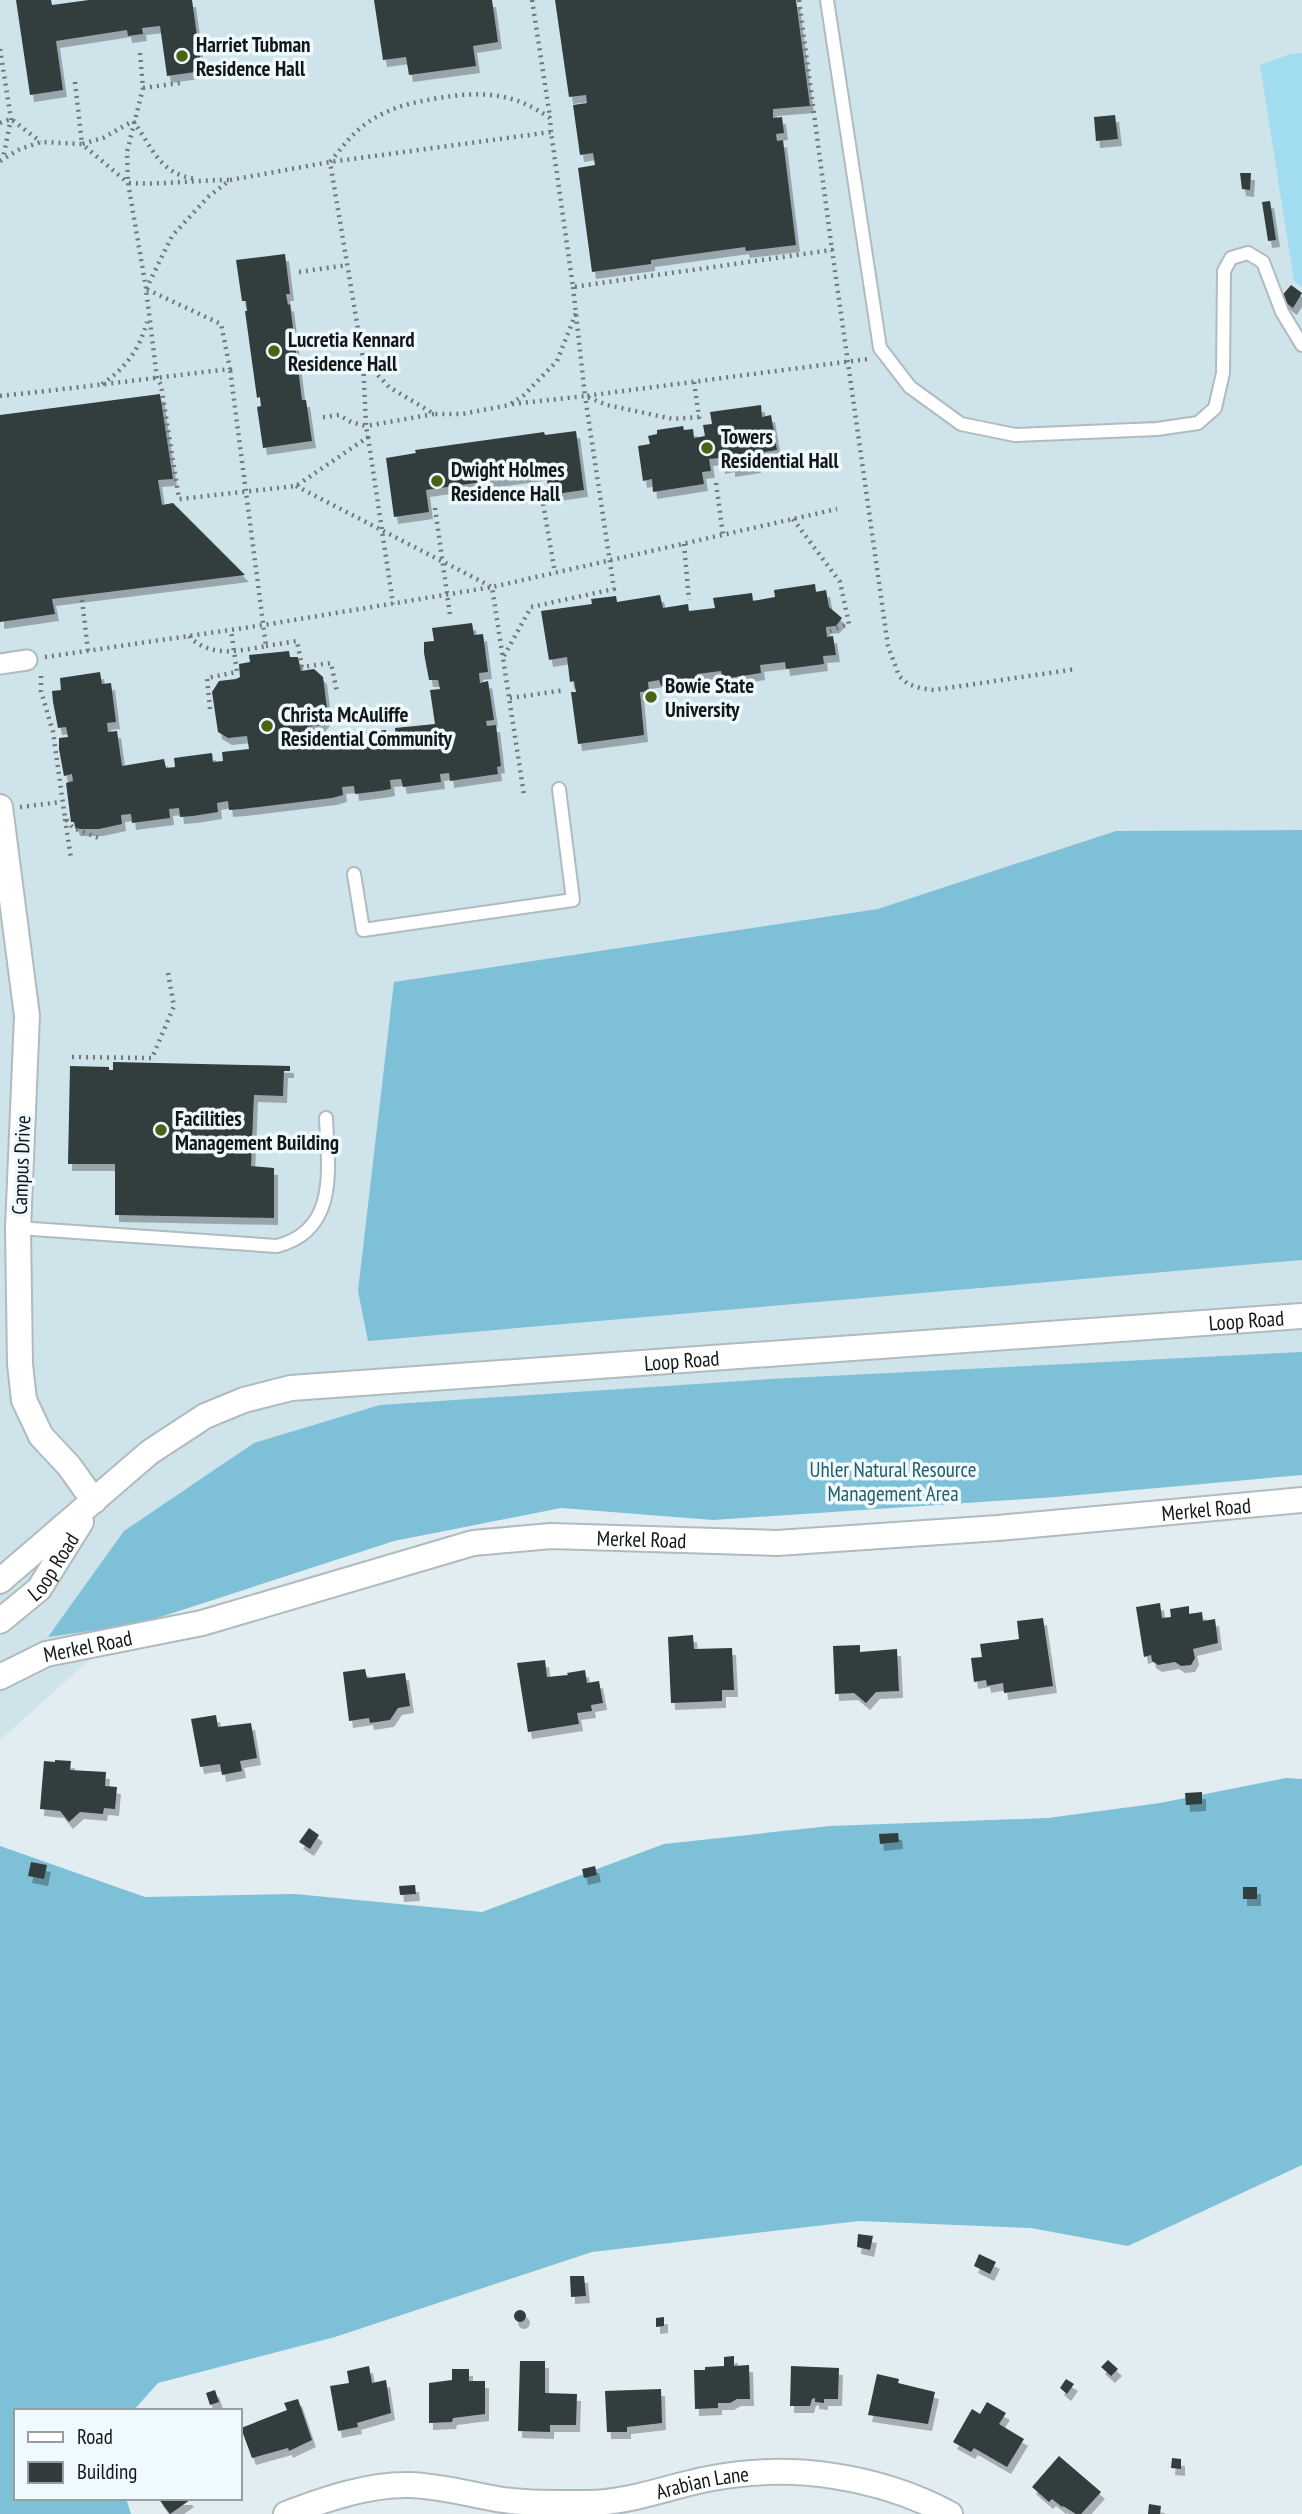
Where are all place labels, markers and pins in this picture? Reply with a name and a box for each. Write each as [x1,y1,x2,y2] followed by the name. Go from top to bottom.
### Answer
[196,31,311,82] place label: Harriet Tubman Residence Hall
[174,48,190,64] marker: Harriet Tubman Residence Hall
[288,326,415,377] place label: Lucretia Kennard Residence Hall
[266,343,282,359] marker: Lucretia Kennard Residence Hall
[721,423,839,474] place label: Towers Residential Hall
[699,440,715,456] marker: Towers Residential Hall
[451,456,565,507] place label: Dwight Holmes Residence Hall
[429,473,445,489] marker: Dwight Holmes Residence Hall
[665,672,754,723] place label: Bowie State University
[643,689,659,705] marker: Bowie State University
[281,701,453,752] place label: Christa McAuliffe Residential Community
[259,718,275,734] marker: Christa McAuliffe Residential Community
[175,1105,339,1156] place label: Facilities Management Building
[153,1122,169,1138] marker: Facilities Management Building

